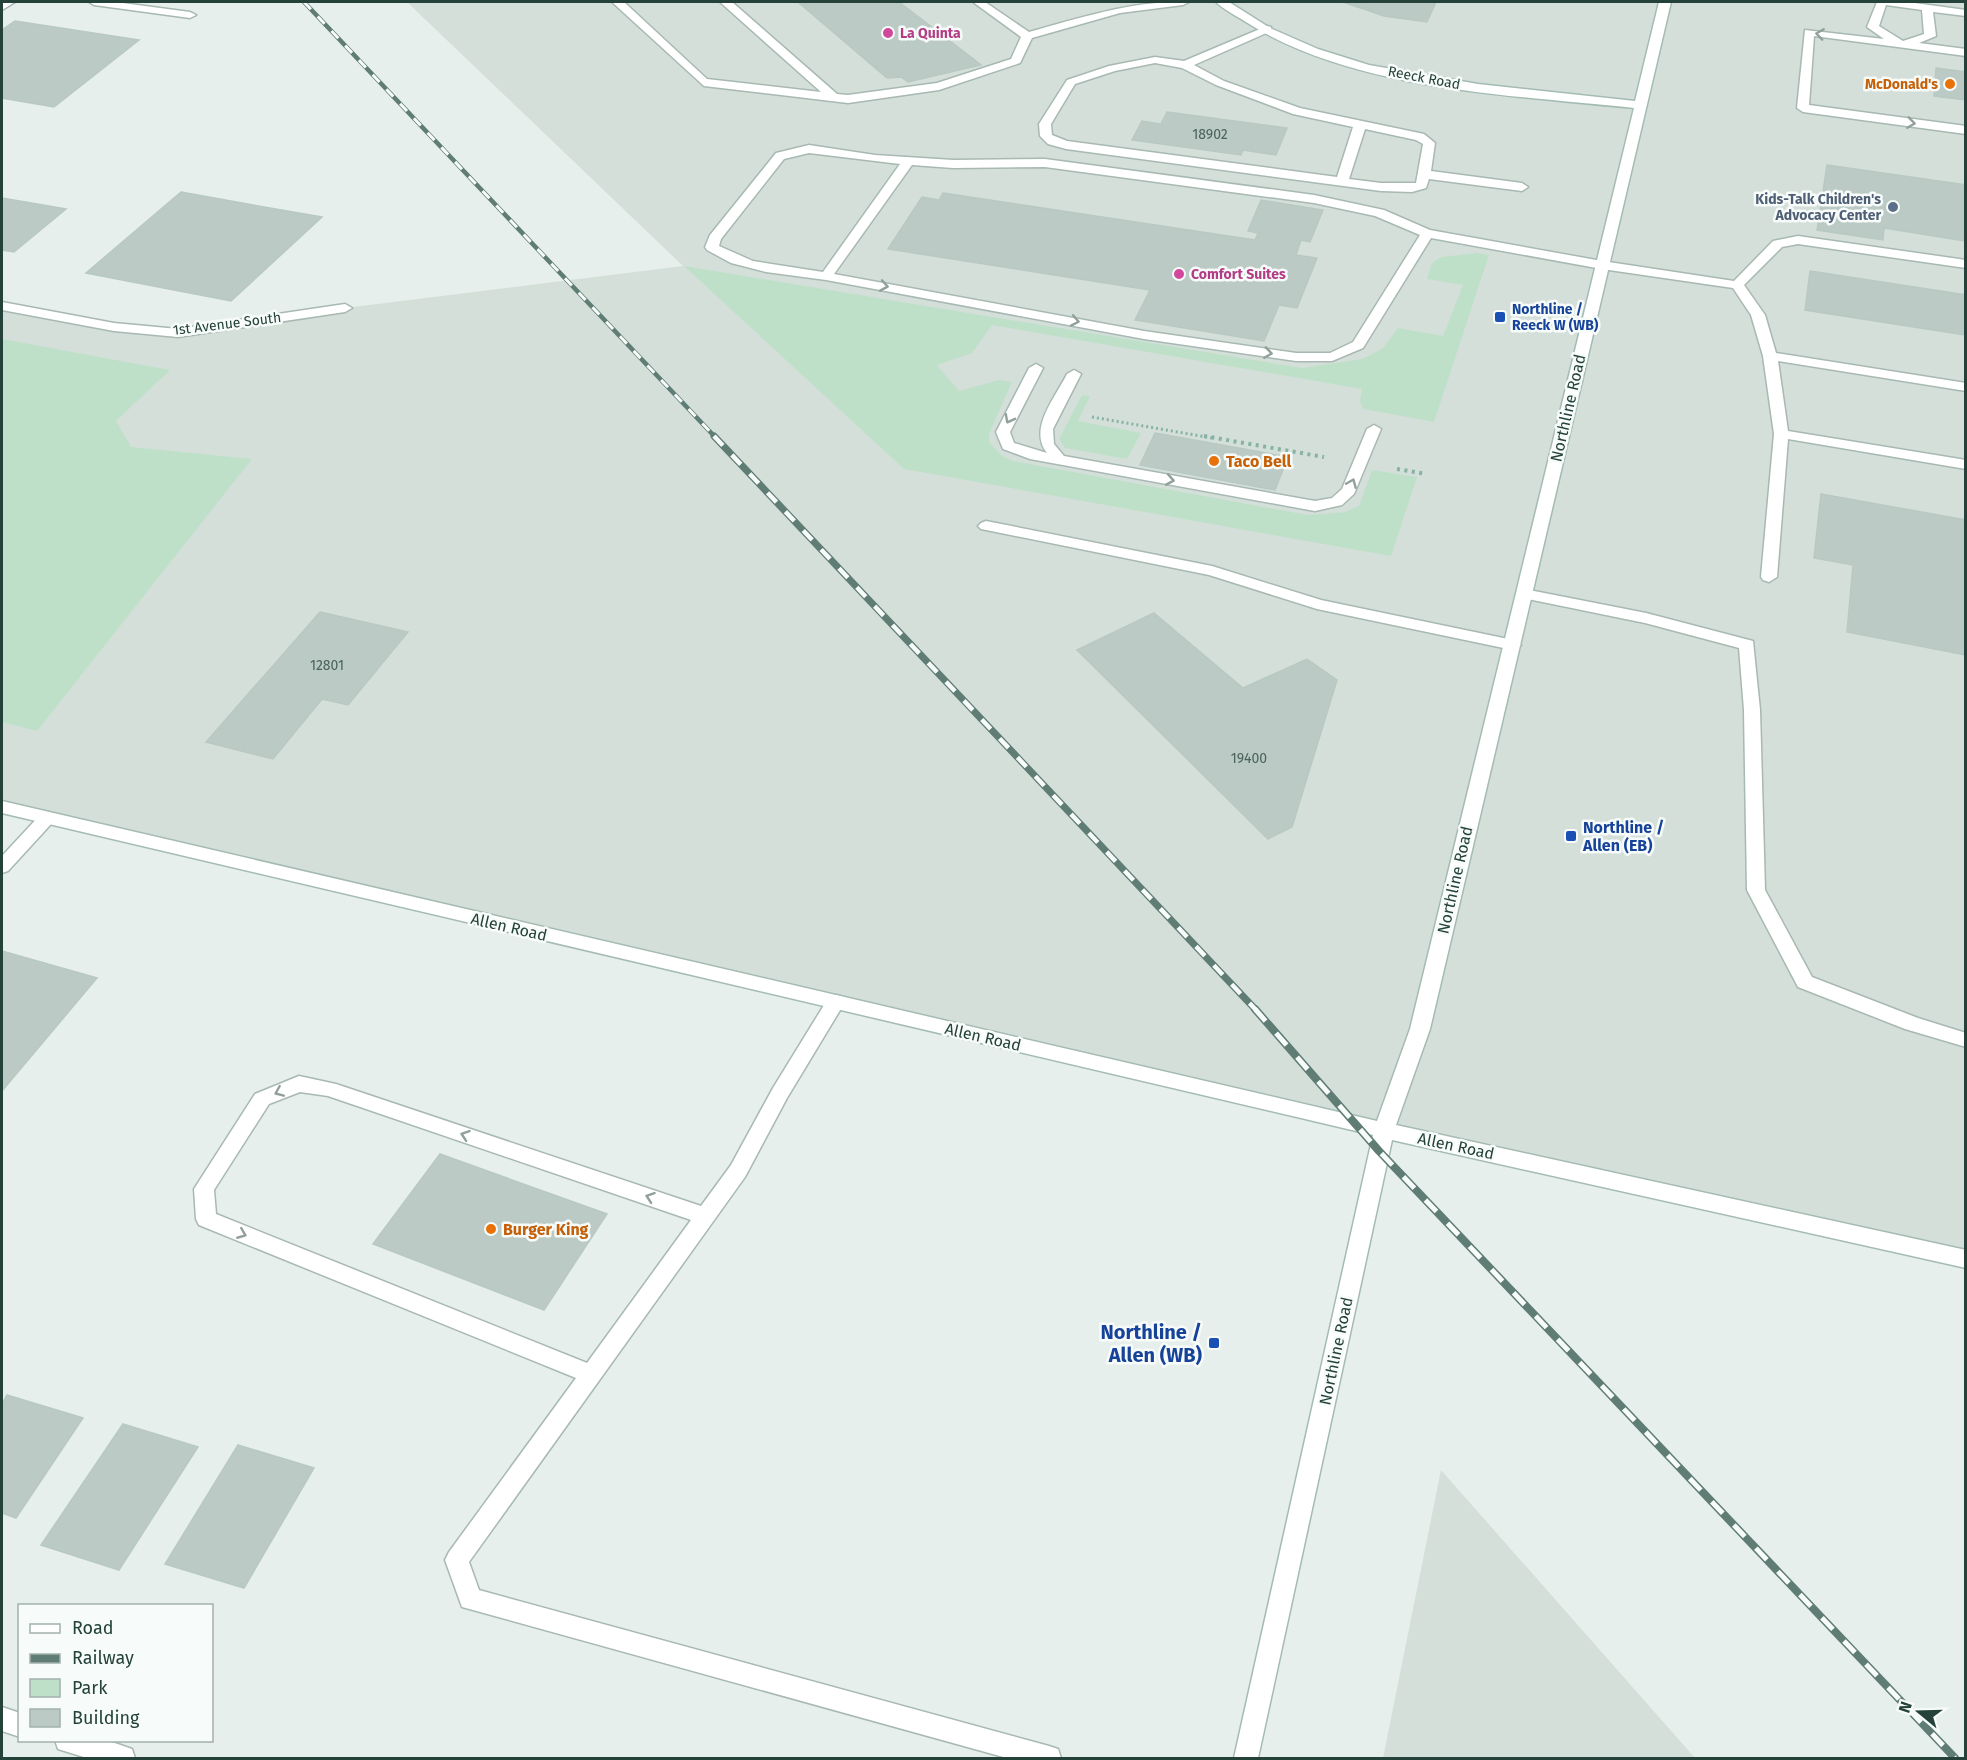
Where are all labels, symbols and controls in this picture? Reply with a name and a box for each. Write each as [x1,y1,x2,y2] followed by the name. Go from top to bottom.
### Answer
[900,25,961,42] place label: La Quinta
[881,26,895,40] marker: La Quinta
[1815,28,1824,40] one-way arrow
[1386,63,1462,93] street label: Reeck Road
[1865,76,1938,93] place label: McDonald's
[1943,77,1957,91] marker: McDonald's
[1906,116,1915,128] one-way arrow
[1192,126,1228,143] house number: 18902
[1755,191,1881,224] place label: Kids-Talk Children's Advocacy Center
[1886,200,1900,214] marker: Kids-Talk Children's Advocacy Center
[1191,266,1286,283] place label: Comfort Suites
[1172,267,1186,281] marker: Comfort Suites
[878,279,888,292] one-way arrow
[1512,301,1599,334] place label: Northline / Reeck W (WB)
[172,309,282,339] street label: 1st Avenue South
[1493,310,1507,324] marker: Northline / Reeck W (WB)
[1070,314,1080,327] one-way arrow
[1263,346,1272,358] one-way arrow
[1546,352,1590,464] street label: Northline Road
[1005,413,1016,424] one-way arrow
[1226,452,1292,471] place label: Taco Bell
[1207,454,1221,468] marker: Taco Bell
[1165,473,1175,486] one-way arrow
[1345,478,1357,489] one-way arrow
[310,657,344,674] house number: 12801
[1231,750,1267,767] house number: 19400
[1582,818,1664,855] place label: Northline / Allen (EB)
[1433,824,1477,936] street label: Northline Road
[1564,829,1578,843] marker: Northline / Allen (EB)
[469,909,549,945] street label: Allen Road
[943,1019,1023,1055] street label: Allen Road
[275,1085,286,1097] one-way arrow
[1416,1129,1496,1163] street label: Allen Road
[460,1130,471,1142] one-way arrow
[645,1192,656,1205] one-way arrow
[503,1220,589,1239] place label: Burger King
[484,1222,498,1236] marker: Burger King
[235,1227,246,1239] one-way arrow
[1315,1295,1357,1407] street label: Northline Road
[1100,1320,1202,1367] place label: Northline / Allen (WB)
[1207,1336,1221,1350] marker: Northline / Allen (WB)
[18,1604,213,1742] legend
[72,1617,114,1639] text: Road
[72,1647,134,1669] text: Railway
[72,1677,108,1699] text: Park
[1889,1682,1949,1742] north arrow
[1895,1699,1916,1715] text: N
[72,1707,140,1729] text: Building

